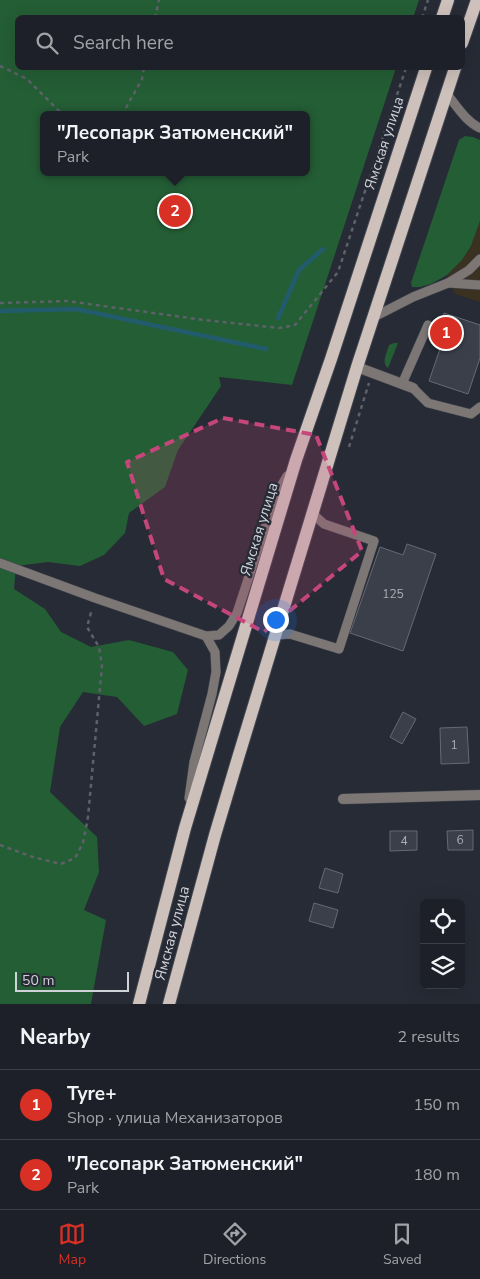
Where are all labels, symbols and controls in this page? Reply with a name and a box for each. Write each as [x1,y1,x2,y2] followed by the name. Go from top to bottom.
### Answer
[15,15,465,70] search box
[33,29,61,57] icon: search
[73,30,174,56] text: Search here
[360,94,408,192] street label: Ямская улица
[40,111,310,176] popup
[57,120,293,146] text: "Лесопарк Затюменский"
[57,146,89,168] text: Park
[159,192,191,230] pin: 2
[430,314,462,352] pin: 1
[235,480,283,578] street label: Ямская улица
[382,586,404,602] house number: 125
[263,607,289,633] your location
[450,737,458,753] house number: 1
[456,832,464,848] house number: 6
[400,833,408,849] house number: 4
[150,884,194,982] street label: Ямская улица
[420,899,465,989] map controls
[420,899,465,944] button: locate
[420,944,465,989] button: layers
[15,969,129,992] scale bar
[22,971,54,990] text: 50 m
[20,1023,90,1051] text: Nearby
[398,1026,460,1048] text: 2 results
[67,1081,117,1107] text: Tyre+
[31,1094,41,1116] text: 1
[413,1094,460,1116] text: 150 m
[67,1107,283,1129] text: Shop · улица Механизаторов
[67,1151,303,1177] text: "Лесопарк Затюменский"
[31,1164,41,1186] text: 2
[413,1164,460,1186] text: 180 m
[67,1177,99,1199] text: Park
[58,1220,86,1269] tab: Map
[203,1220,266,1269] tab: Directions
[383,1220,422,1269] tab: Saved

